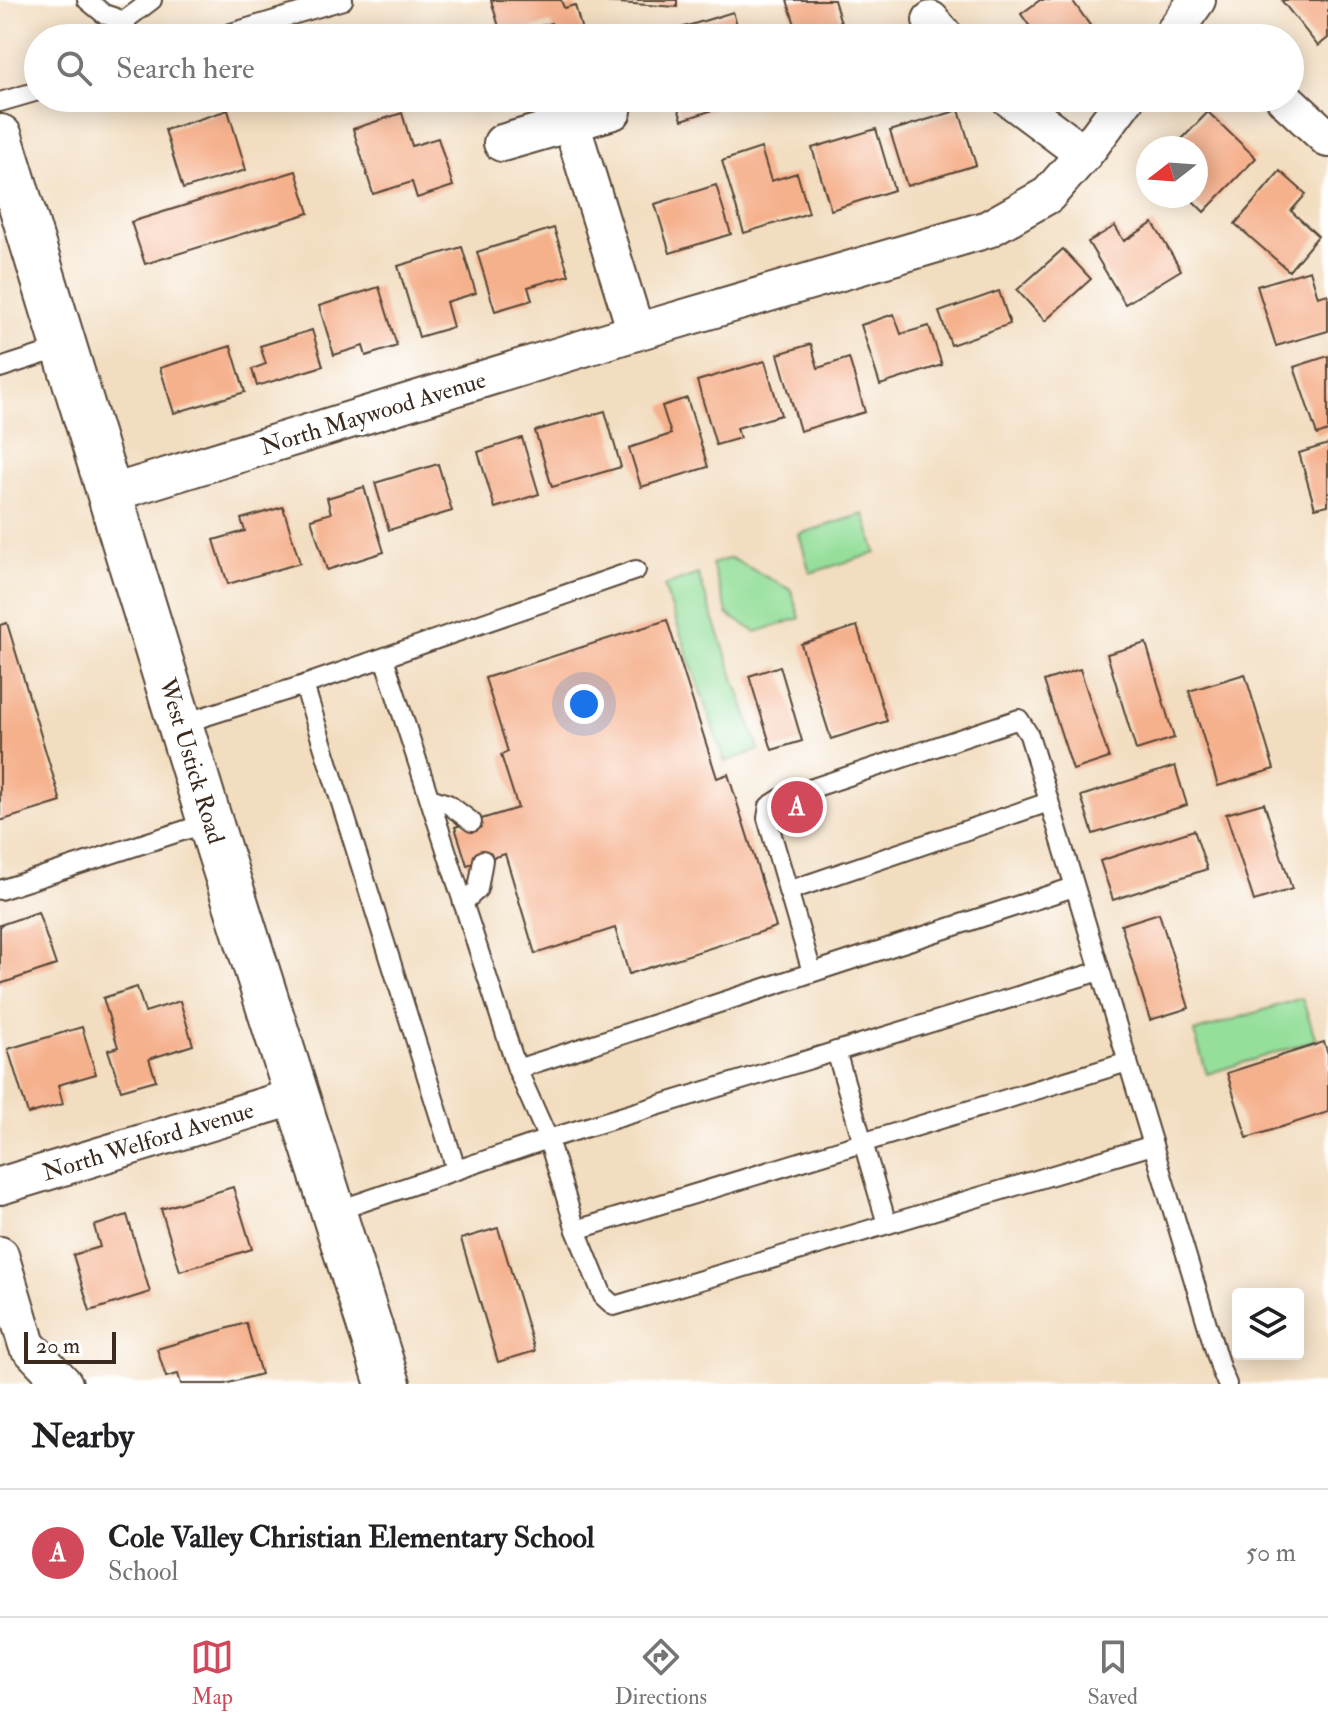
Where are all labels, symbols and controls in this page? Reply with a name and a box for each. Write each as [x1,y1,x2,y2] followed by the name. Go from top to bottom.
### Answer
[24,24,1304,112] search box
[52,46,96,90] icon: search
[116,50,255,87] text: Search here
[1136,136,1208,208] north arrow
[257,364,490,463] street label: North Maywood Avenue
[151,674,231,848] street label: West Ustick Road
[564,684,604,724] your location
[771,777,823,837] pin: A
[39,1095,258,1188] street label: North Welford Avenue
[1232,1288,1304,1360] map controls
[1232,1288,1304,1360] button: layers
[24,1328,116,1364] scale bar
[36,1332,80,1360] text: 20 m
[32,1415,134,1458] text: Nearby
[108,1519,594,1556] text: Cole Valley Christian Elementary School
[50,1537,66,1569] text: A
[1246,1537,1296,1569] text: 50 m
[108,1556,178,1588] text: School
[190,1635,234,1711] tab: Map
[615,1635,707,1711] tab: Directions
[1088,1635,1138,1711] tab: Saved

